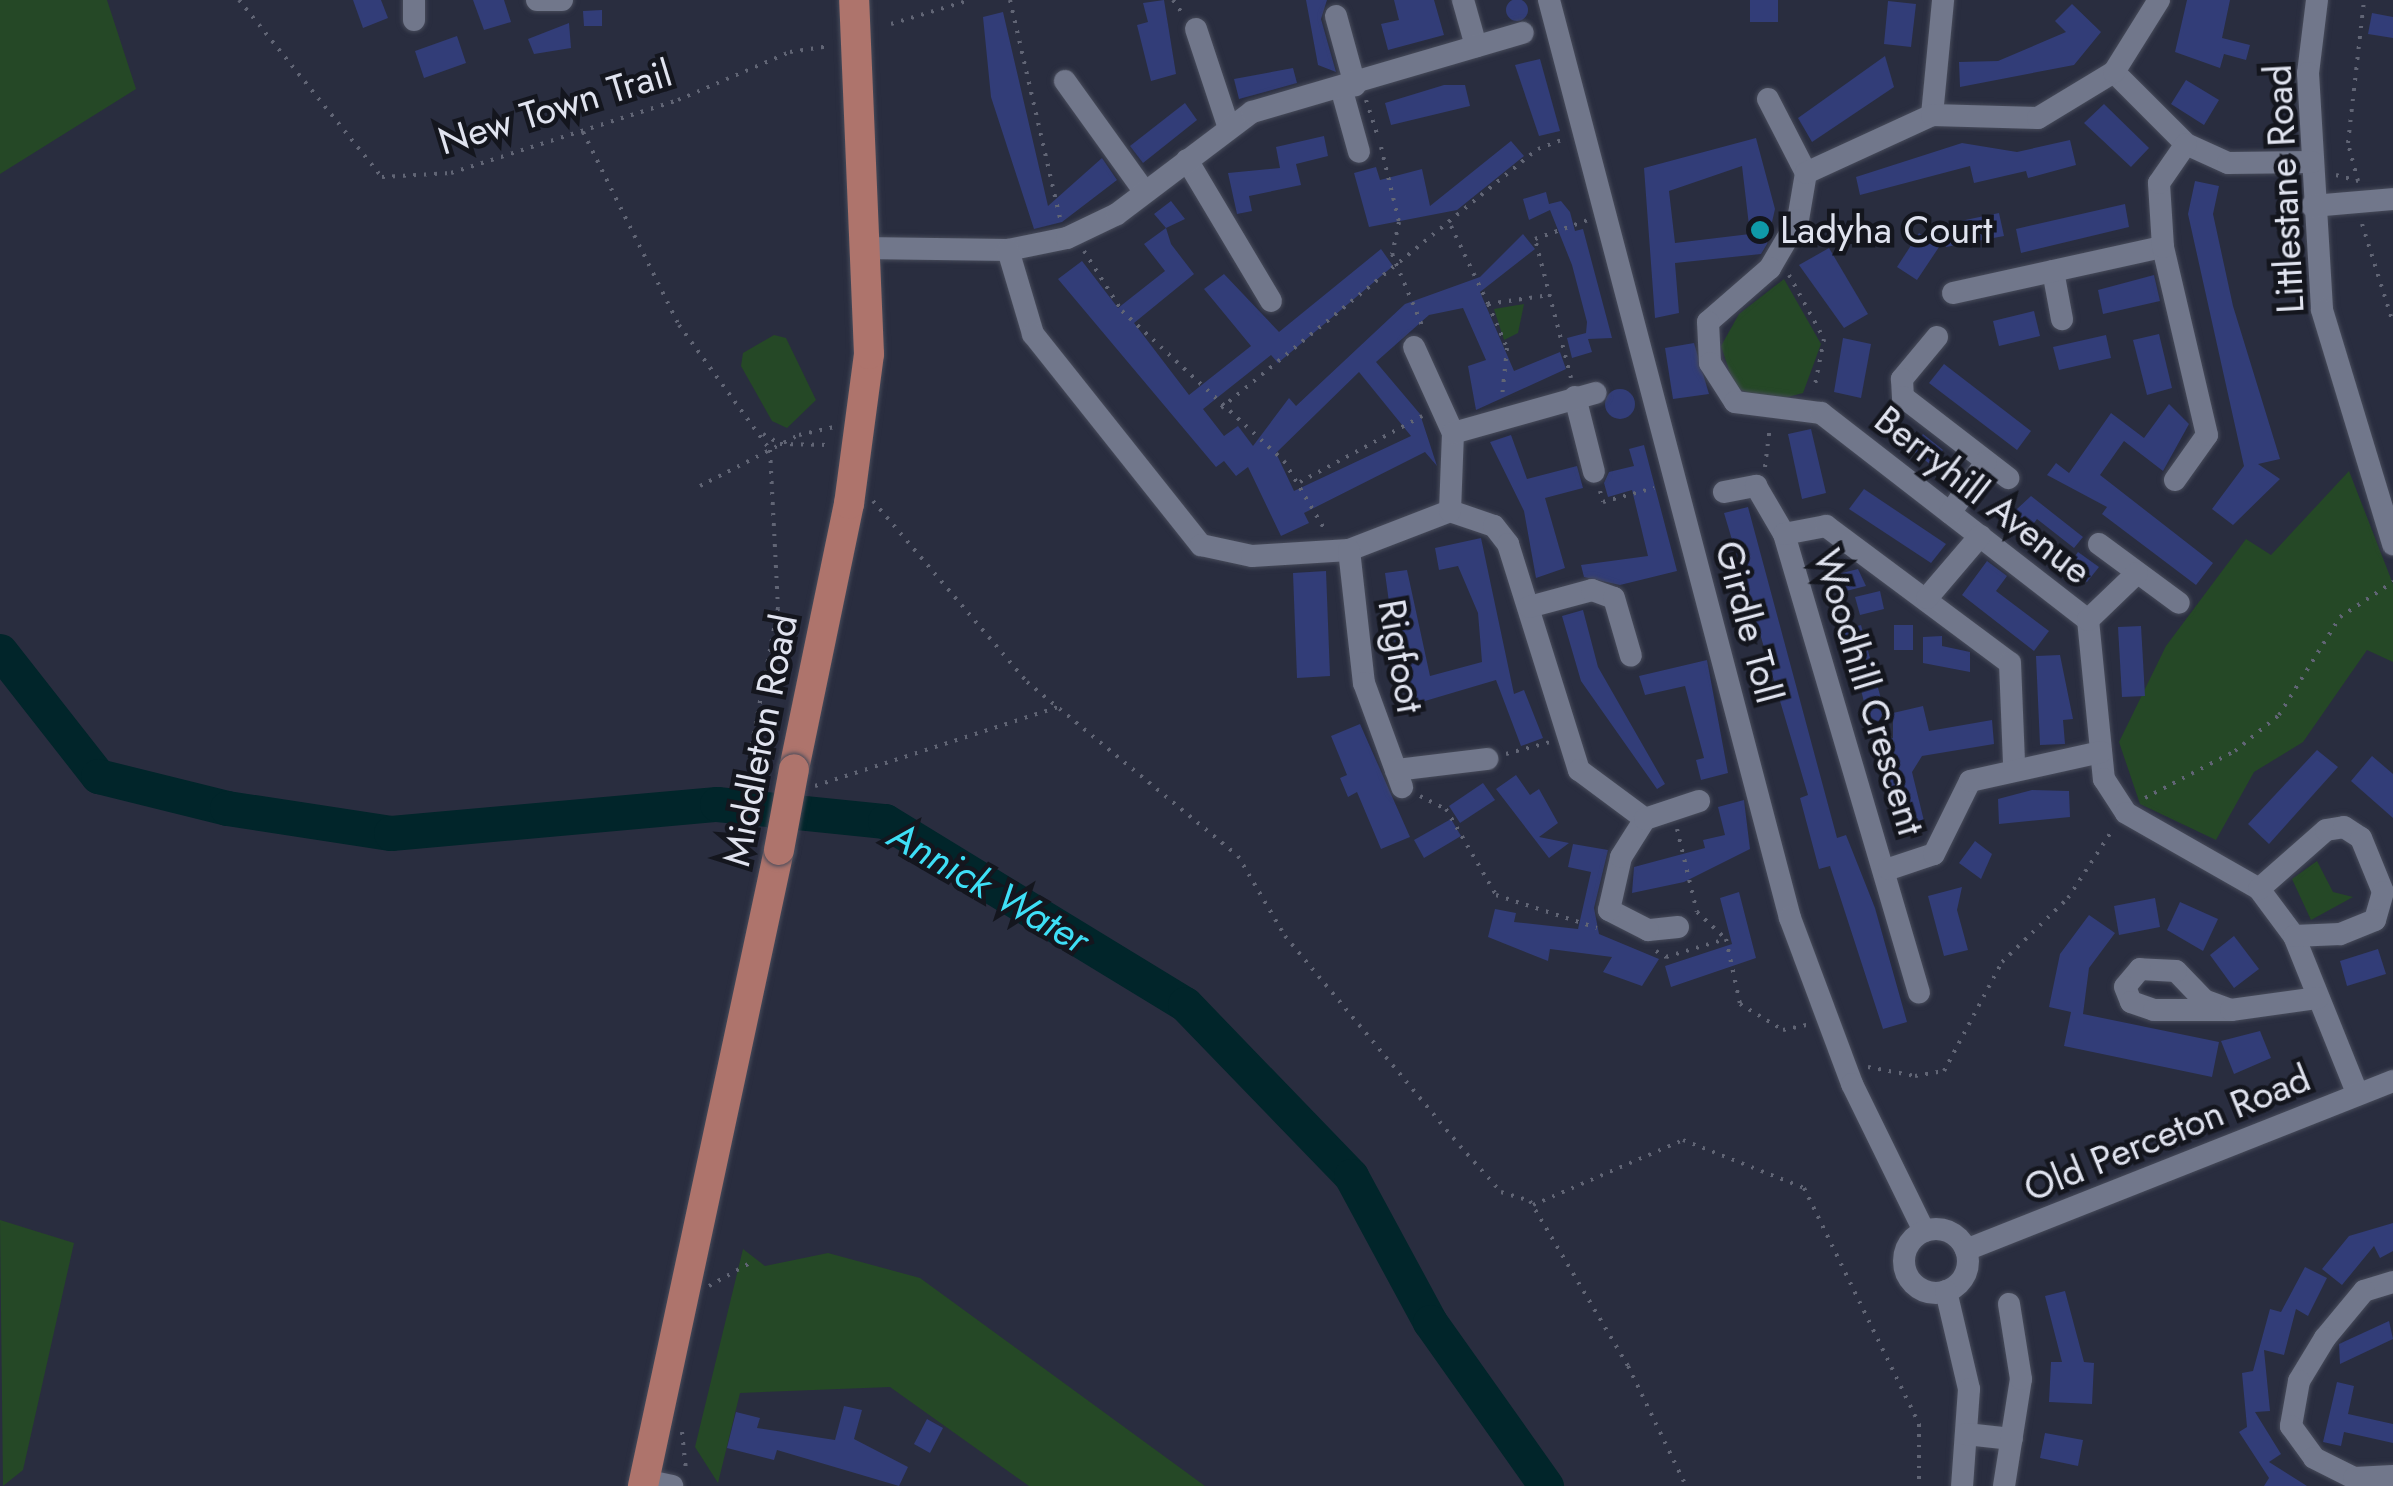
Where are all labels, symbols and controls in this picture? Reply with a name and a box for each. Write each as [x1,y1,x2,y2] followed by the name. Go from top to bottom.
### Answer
[433,50,677,164] street label: New Town Trail
[2255,63,2313,315] street label: Littlestane Road
[1780,207,1992,253] place label: Ladyha Court
[1749,219,1771,241] marker: Ladyha Court
[1866,396,2100,594] street label: Berryhill Avenue
[1706,536,1792,708] street label: Girdle Toll
[1804,544,1934,840] street label: Woodhill Crescent
[1369,596,1433,716] street label: Rigfoot
[713,610,807,870] street label: Middleton Road
[880,810,1098,964] water label: Annick Water
[2017,1055,2317,1211] street label: Old Perceton Road

